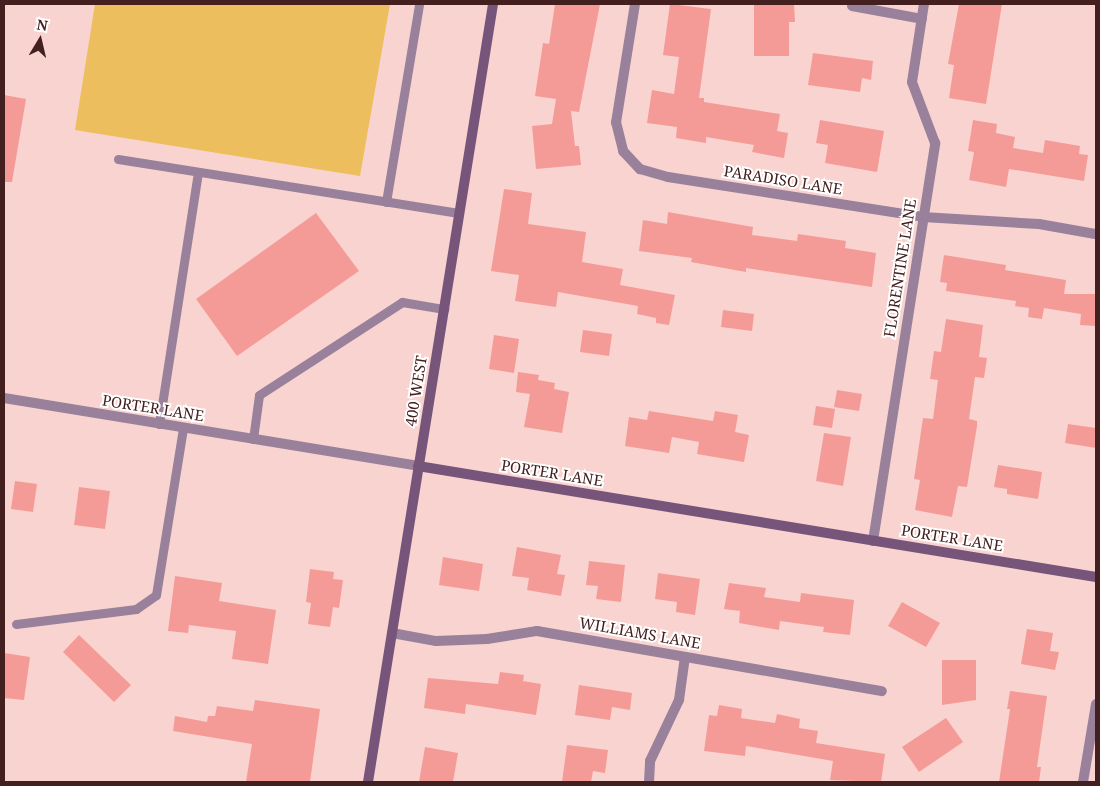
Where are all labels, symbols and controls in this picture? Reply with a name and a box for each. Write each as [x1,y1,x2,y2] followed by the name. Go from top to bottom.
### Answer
[35,14,49,35] text: N
[15,15,65,65] north arrow
[723,162,843,198] street label: PARADISO LANE
[880,197,920,339] street label: FLORENTINE LANE
[402,354,430,428] street label: 400 WEST
[101,391,205,425] street label: PORTER LANE
[500,456,604,490] street label: PORTER LANE
[900,521,1004,555] street label: PORTER LANE
[578,613,702,653] street label: WILLIAMS LANE

